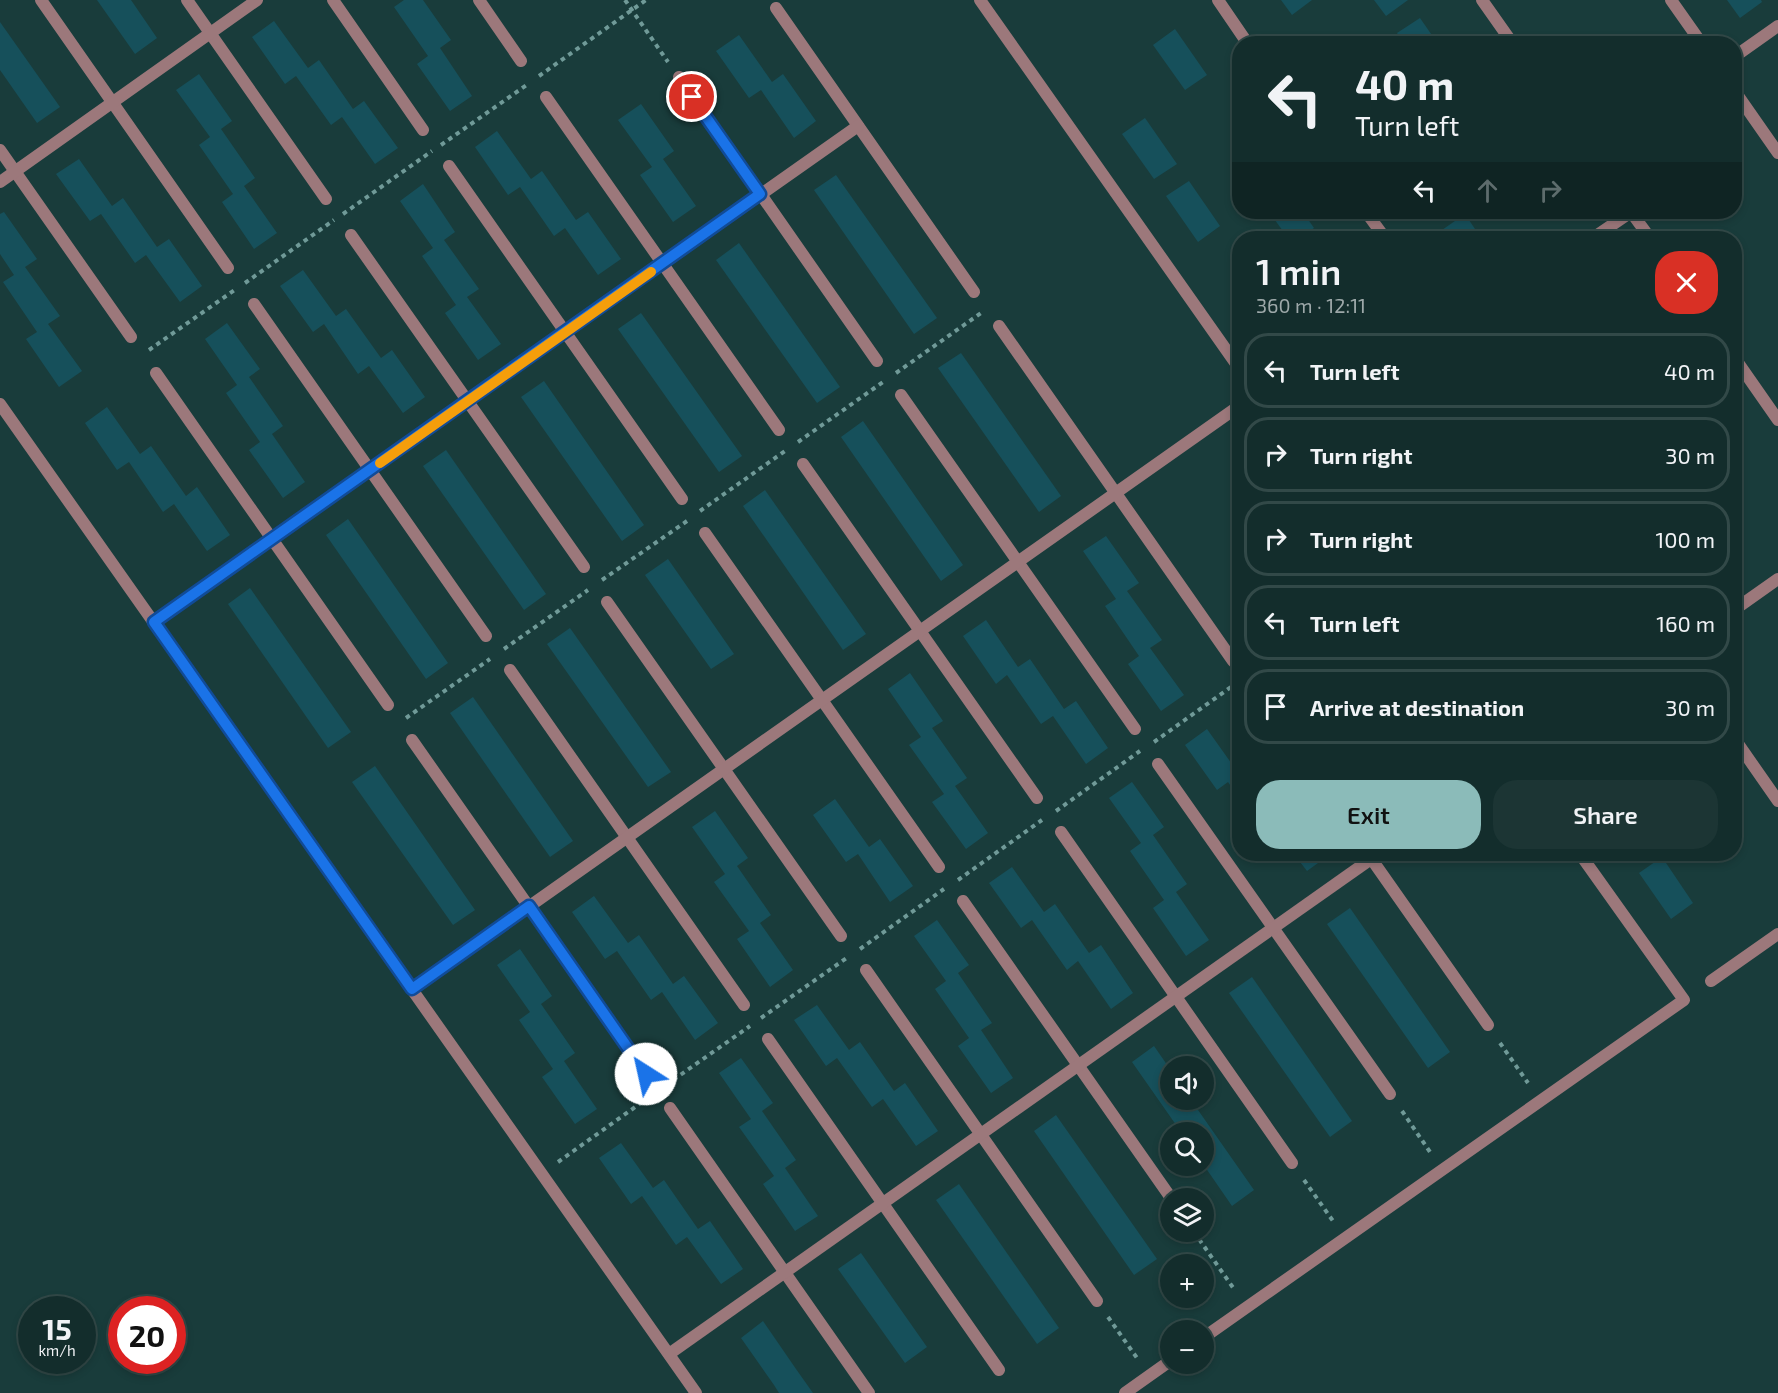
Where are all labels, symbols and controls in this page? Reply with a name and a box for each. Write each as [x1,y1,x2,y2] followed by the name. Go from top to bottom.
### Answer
[1355,58,1454,108] text: 40 m
[1256,60,1334,138] icon: left
[666,71,717,122] pin
[675,80,708,113] icon: arrive
[1355,109,1459,141] text: Turn left
[1408,174,1441,207] icon: left
[1471,174,1504,207] icon: ahead
[1534,174,1567,207] icon: right
[1256,249,1341,292] text: 1 min
[1655,251,1718,314] button: close
[1256,293,1366,317] text: 360 m · 12:11
[1259,354,1292,387] icon: left
[1310,358,1399,384] text: Turn left
[1664,358,1715,384] text: 40 m
[1259,438,1292,471] icon: right
[1310,442,1412,468] text: Turn right
[1665,442,1715,468] text: 30 m
[1259,522,1292,555] icon: right
[1310,526,1412,552] text: Turn right
[1656,526,1715,552] text: 100 m
[1259,606,1292,639] icon: left
[1310,610,1399,636] text: Turn left
[1656,610,1715,636] text: 160 m
[1259,690,1292,723] icon: arrive
[1310,694,1524,720] text: Arrive at destination
[1665,694,1715,720] text: 30 m
[1256,780,1481,849] button: Exit
[1493,780,1718,849] button: Share
[614,1042,678,1106] position arrow
[1160,1056,1214,1374] map controls
[1160,1056,1214,1110] button: sound
[1160,1122,1214,1176] button: search
[1160,1188,1214,1242] button: layers
[1160,1254,1214,1308] button: +
[108,1296,186,1374] speed limit sign: 20
[42,1310,72,1346] text: 15
[1160,1320,1214,1374] button: −
[38,1341,76,1359] text: km/h

